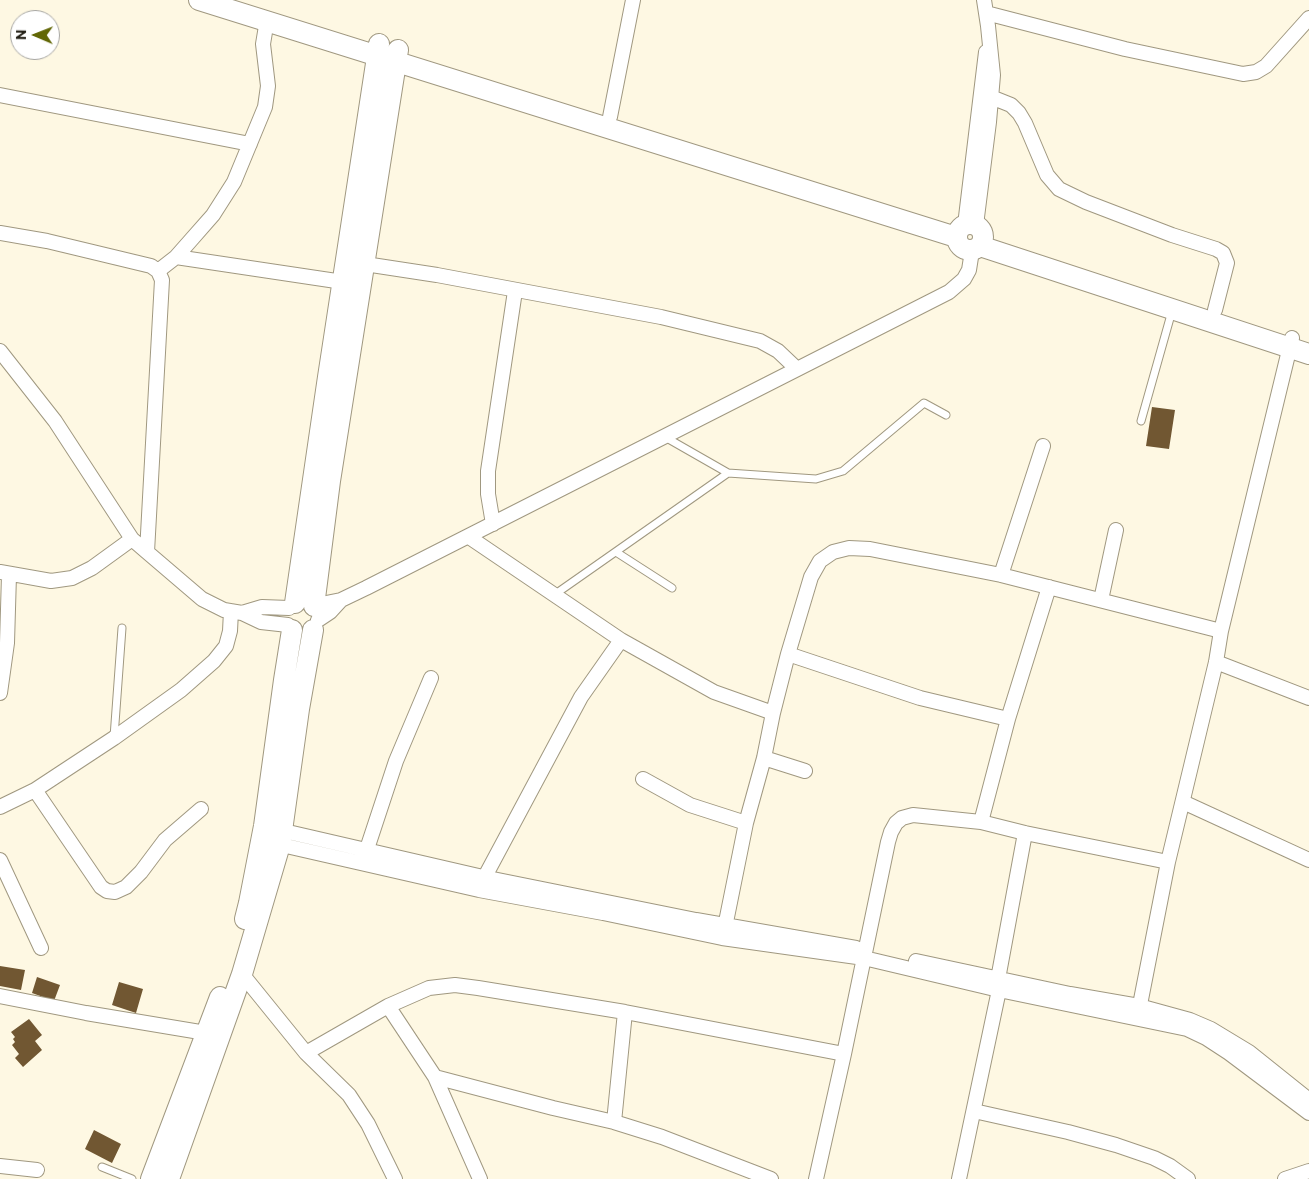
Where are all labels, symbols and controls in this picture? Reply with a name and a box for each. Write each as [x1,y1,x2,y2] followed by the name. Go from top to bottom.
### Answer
[10,10,60,60] north arrow
[12,29,29,40] text: N

